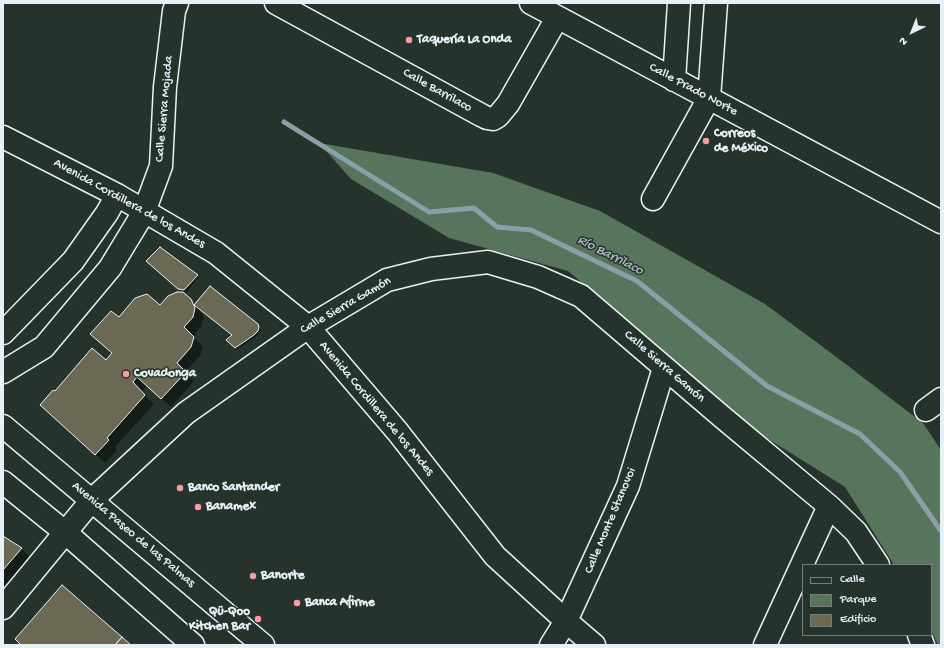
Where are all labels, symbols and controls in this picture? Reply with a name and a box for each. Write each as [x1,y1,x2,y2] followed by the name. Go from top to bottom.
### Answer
[892,12,932,52] north arrow
[417,32,511,48] place label: Taquería La Onda
[897,34,911,48] text: N
[404,35,414,45] marker: Taquería La Onda
[153,55,177,163] street label: Calle Sierra Mojada
[646,60,740,120] street label: Calle Prado Norte
[400,66,474,116] street label: Calle Barrilaco
[714,126,768,157] place label: Correos de México
[701,136,711,146] marker: Correos de México
[50,156,208,252] street label: Avenida Cordillera de los Andes
[574,232,646,280] water label: Río Barrilaco
[298,274,394,338] street label: Calle Sierra Gamón
[620,328,708,406] street label: Calle Sierra Gamón
[315,338,437,480] street label: Avenida Cordillera de los Andes
[134,366,196,382] place label: Covadonga
[121,369,131,379] marker: Covadonga
[582,466,640,576] street label: Calle Monte Stanovoi
[68,479,198,591] street label: Avenida Paseo de las Palmas
[188,480,279,496] place label: Banco Santander
[175,483,185,493] marker: Banco Santander
[206,499,256,515] place label: Banamex
[193,502,203,512] marker: Banamex
[802,564,932,636] legend
[261,568,304,584] place label: Banorte
[248,571,258,581] marker: Banorte
[840,573,865,587] text: Calle
[840,593,877,607] text: Parque
[305,595,375,611] place label: Banca Afirme
[292,598,302,608] marker: Banca Afirme
[189,604,250,635] place label: Qü-Qoo Kitchen Bar
[840,613,876,627] text: Edificio
[253,614,263,624] marker: Qü-Qoo Kitchen Bar

